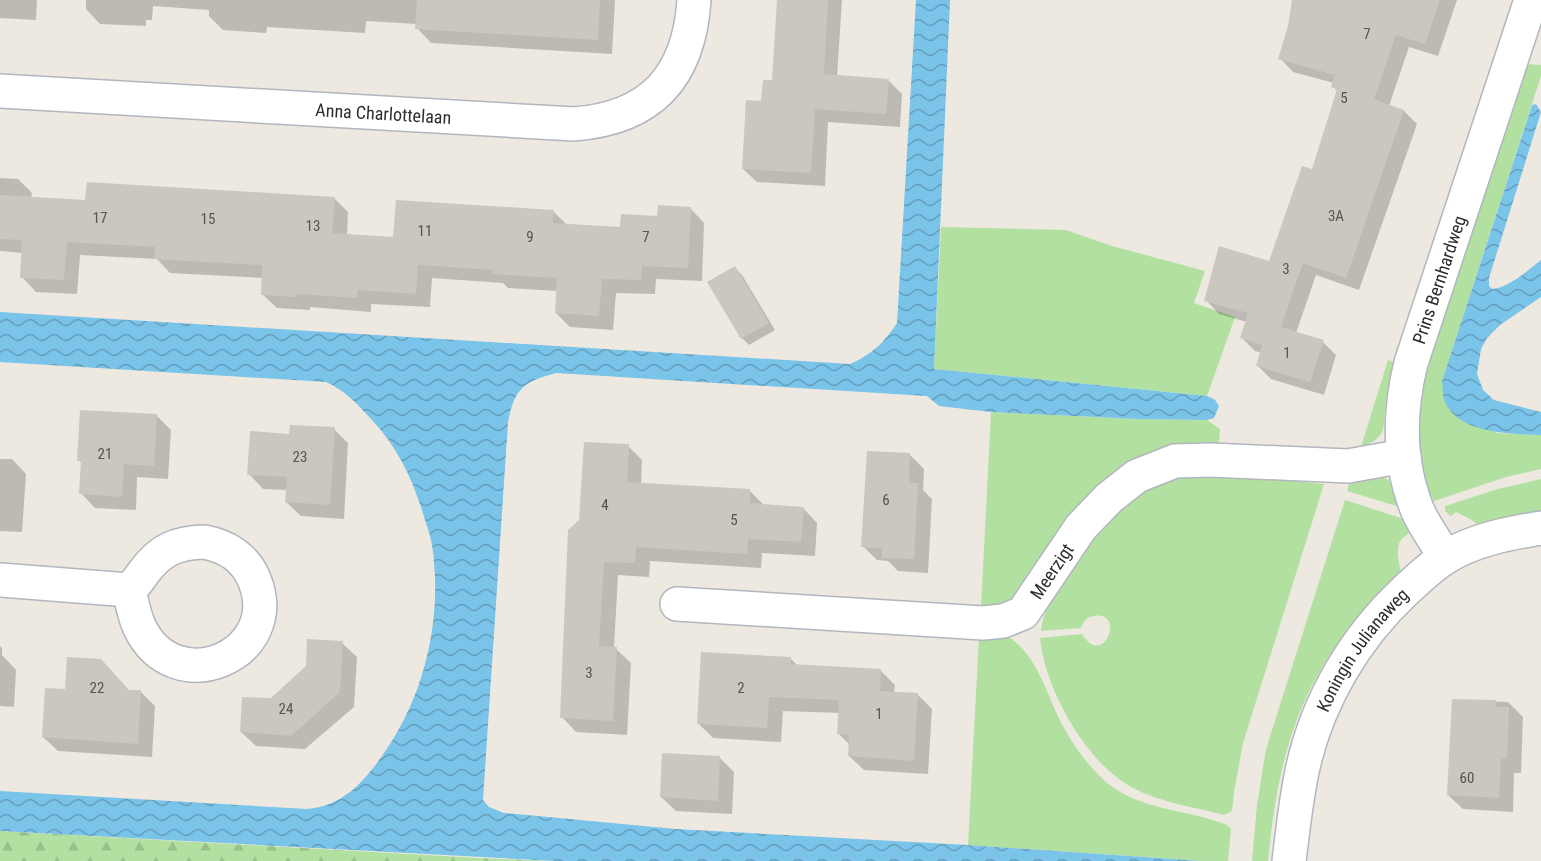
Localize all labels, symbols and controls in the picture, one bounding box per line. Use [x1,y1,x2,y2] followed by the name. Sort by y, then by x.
[1363,25,1371,43] house number: 7
[1340,89,1348,107] house number: 5
[315,99,452,127] street label: Anna Charlottelaan
[1328,207,1344,225] house number: 3A
[93,209,107,227] house number: 17
[201,210,215,228] house number: 15
[1408,213,1470,346] street label: Prins Bernhardweg
[306,217,320,235] house number: 13
[418,222,432,240] house number: 11
[526,228,534,246] house number: 9
[642,228,650,246] house number: 7
[1282,260,1290,278] house number: 3
[1283,344,1291,362] house number: 1
[98,445,112,463] house number: 21
[293,448,307,466] house number: 23
[882,491,890,509] house number: 6
[601,496,609,514] house number: 4
[730,511,738,529] house number: 5
[1025,539,1077,603] street label: Meerzigt
[1312,583,1412,715] street label: Koningin Julianaweg
[585,664,593,682] house number: 3
[90,679,104,697] house number: 22
[737,679,745,697] house number: 2
[279,700,293,718] house number: 24
[875,705,883,723] house number: 1
[1460,769,1474,787] house number: 60

